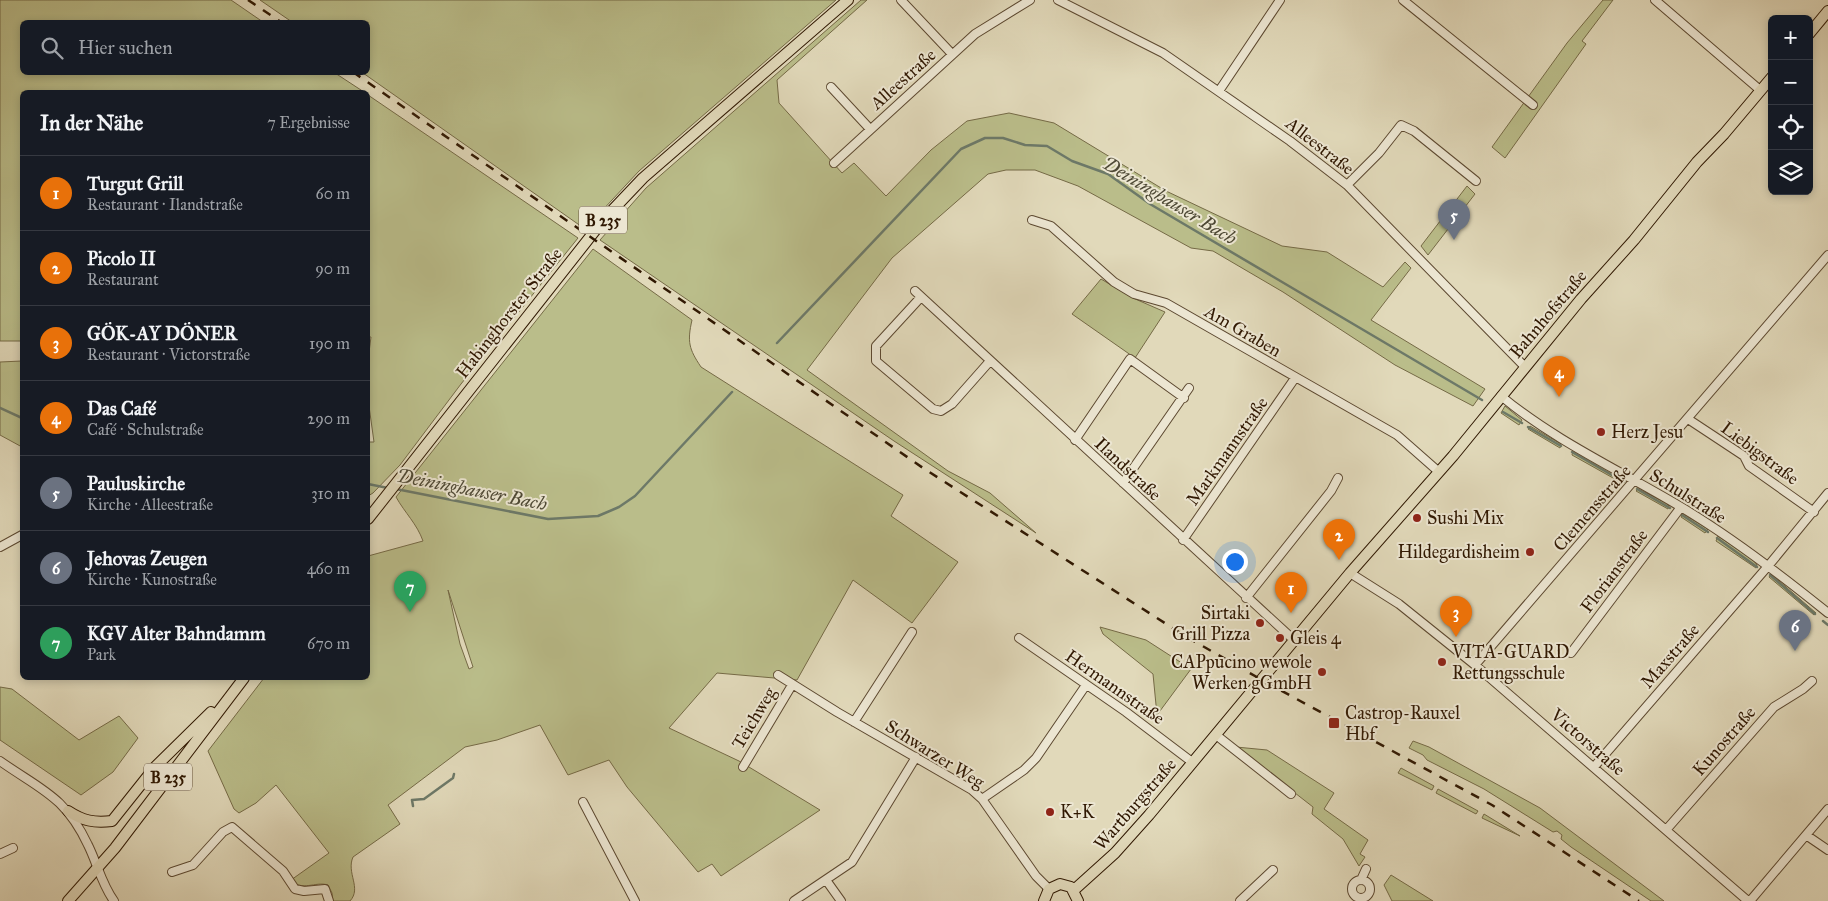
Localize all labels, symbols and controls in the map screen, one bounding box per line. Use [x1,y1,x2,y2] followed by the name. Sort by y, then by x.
[1768,15,1813,195] map controls
[1768,15,1813,60] button: +
[20,20,370,75] search box
[38,34,66,62] icon: search
[78,36,172,59] text: Hier suchen
[865,44,940,115] street label: Alleestraße
[1768,60,1813,105] button: −
[1768,105,1813,150] button: locate
[40,110,143,136] text: In der Nähe
[1281,112,1359,180] street label: Alleestraße
[267,113,350,132] text: 7 Ergebnisse
[1768,150,1813,195] button: layers
[1098,151,1241,250] water label: Deininghauser Bach
[87,172,184,195] text: Turgut Grill
[53,184,59,203] text: 1
[316,184,350,203] text: 60 m
[87,195,243,214] text: Restaurant · Ilandstraße
[1438,199,1470,240] pin: 5
[579,206,627,234] road number: B 235
[451,243,568,383] street label: Habinghorster Straße
[87,247,156,270] text: Picolo II
[52,259,60,278] text: 2
[315,259,350,278] text: 90 m
[1505,265,1591,363] street label: Bahnhofstraße
[87,270,159,289] text: Restaurant
[1200,300,1285,362] street label: Am Graben
[87,322,237,345] text: GÖK-AY DÖNER
[53,334,59,353] text: 3
[309,334,350,353] text: 190 m
[87,345,250,364] text: Restaurant · Victorstraße
[1543,356,1575,397] pin: 4
[1181,392,1273,510] street label: Markmannstraße
[87,397,156,420] text: Das Café
[52,409,60,428] text: 4
[307,409,350,428] text: 290 m
[1716,417,1803,490] street label: Liebigstraße
[87,420,204,439] text: Café · Schulstraße
[1611,421,1684,444] place label: Herz Jesu
[1595,426,1607,438] marker: Herz Jesu
[1090,433,1166,505] street label: Ilandstraße
[1548,460,1636,556] street label: Clemensstraße
[395,464,549,515] water label: Deininghauser Bach
[1646,464,1730,528] street label: Schulstraße
[87,472,185,495] text: Pauluskirche
[52,484,60,503] text: 5
[311,484,350,503] text: 310 m
[87,495,213,514] text: Kirche · Alleestraße
[1427,507,1504,529] place label: Sushi Mix
[1411,512,1423,524] marker: Sushi Mix
[1323,519,1355,560] pin: 2
[1575,525,1653,617] street label: Florianstraße
[1397,541,1520,564] place label: Hildegardisheim
[1524,546,1536,558] marker: Hildegardisheim
[87,547,207,570] text: Jehovas Zeugen
[1222,549,1248,575] your location
[52,559,60,578] text: 6
[307,559,350,578] text: 460 m
[87,570,217,589] text: Kirche · Kunostraße
[394,571,426,612] pin: 7
[1275,572,1307,613] pin: 1
[1440,596,1472,637] pin: 3
[1172,602,1250,645] place label: Sirtaki Grill Pizza
[1779,610,1811,651] pin: 6
[1254,617,1266,629] marker: Sirtaki Grill Pizza
[1636,619,1704,693] street label: Maxstraße
[87,622,266,645] text: KGV Alter Bahndamm
[1290,627,1342,649] place label: Gleis 4
[1274,632,1286,644] marker: Gleis 4
[52,634,60,653] text: 7
[307,634,350,653] text: 670 m
[1451,641,1570,685] place label: VITA-GUARD Rettungsschule
[87,645,116,664] text: Park
[1061,645,1169,729] street label: Hermannstraße
[1171,651,1312,695] place label: CAPpucino wewole Werken gGmbH
[1436,656,1448,668] marker: VITA-GUARD Rettungsschule
[1316,666,1328,678] marker: CAPpucino wewole Werken gGmbH
[727,683,782,753] street label: Teichweg
[1345,702,1460,745] place label: Castrop-Rauxel Hbf
[1688,702,1760,780] street label: Kunostraße
[1546,703,1630,780] street label: Victorstraße
[881,715,989,794] street label: Schwarzer Weg
[1327,716,1341,730] marker: Castrop-Rauxel Hbf
[1089,754,1182,855] street label: Wartburgstraße
[144,764,192,790] road number: B 235
[1060,801,1096,823] place label: K+K
[1044,806,1056,818] marker: K+K

